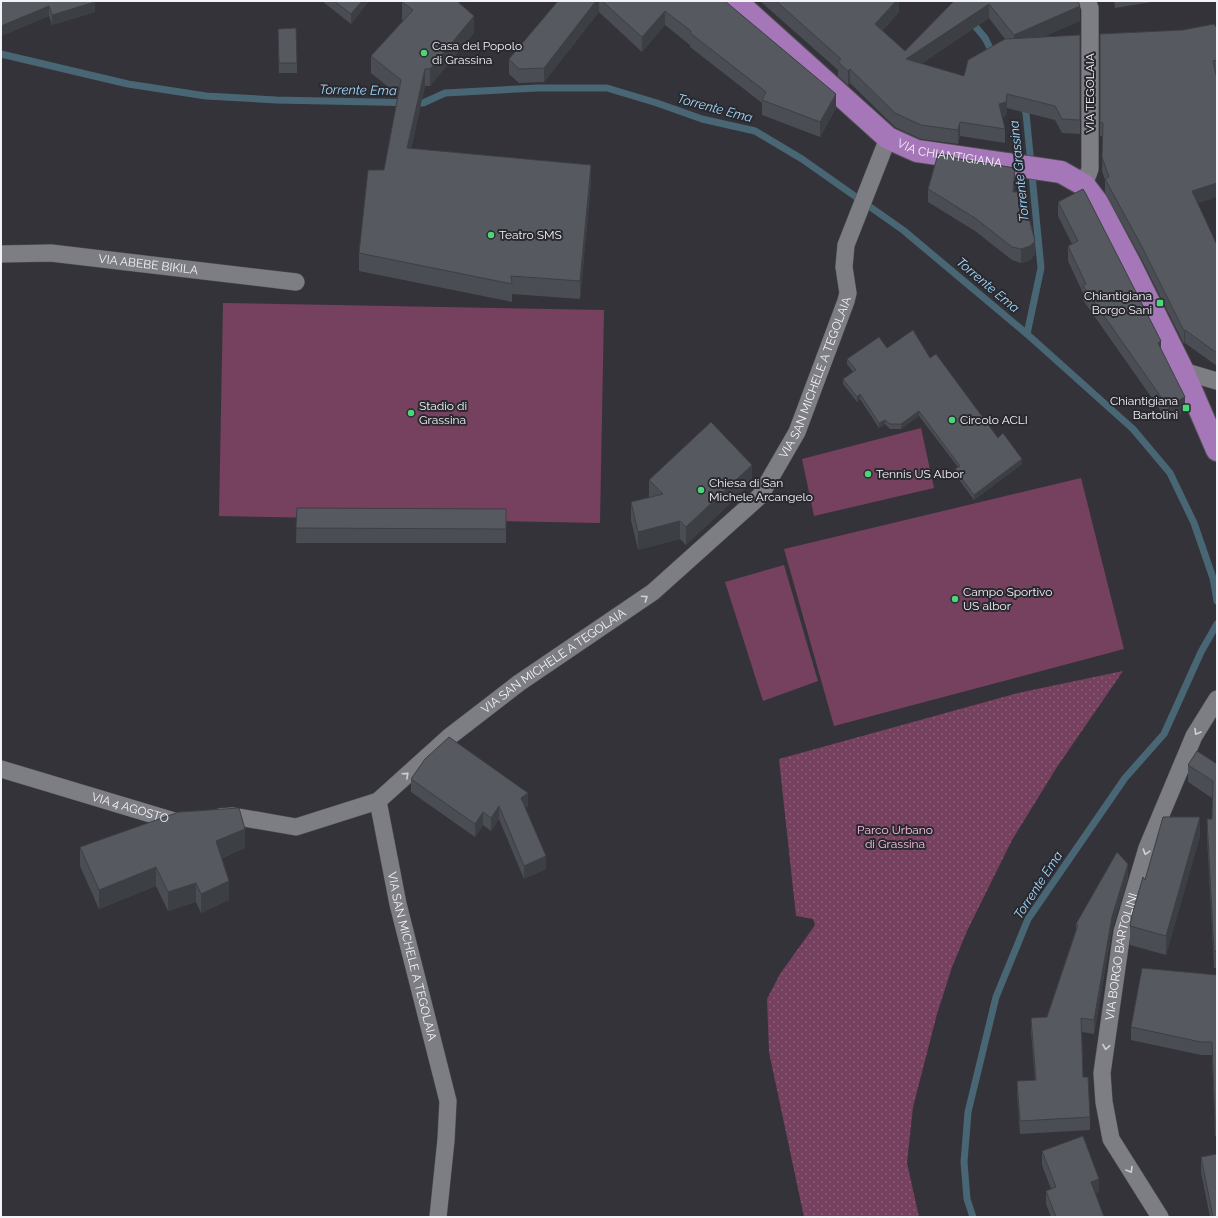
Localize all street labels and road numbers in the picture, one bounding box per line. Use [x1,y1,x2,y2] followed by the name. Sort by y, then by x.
[1083,53,1097,133] street label: VIA TEGOLAIA
[895,136,1003,170] street label: VIA CHIANTIGIANA
[98,252,199,277] street label: VIA ABEBE BIKILA
[776,295,854,461] street label: VIA SAN MICHELE A TEGOLAIA
[479,606,629,716] street label: VIA SAN MICHELE A TEGOLAIA
[90,790,171,826] street label: VIA 4 AGOSTO
[385,871,439,1042] street label: VIA SAN MICHELE A TEGOLAIA
[1103,891,1140,1021] street label: VIA BORGO BARTOLINI

